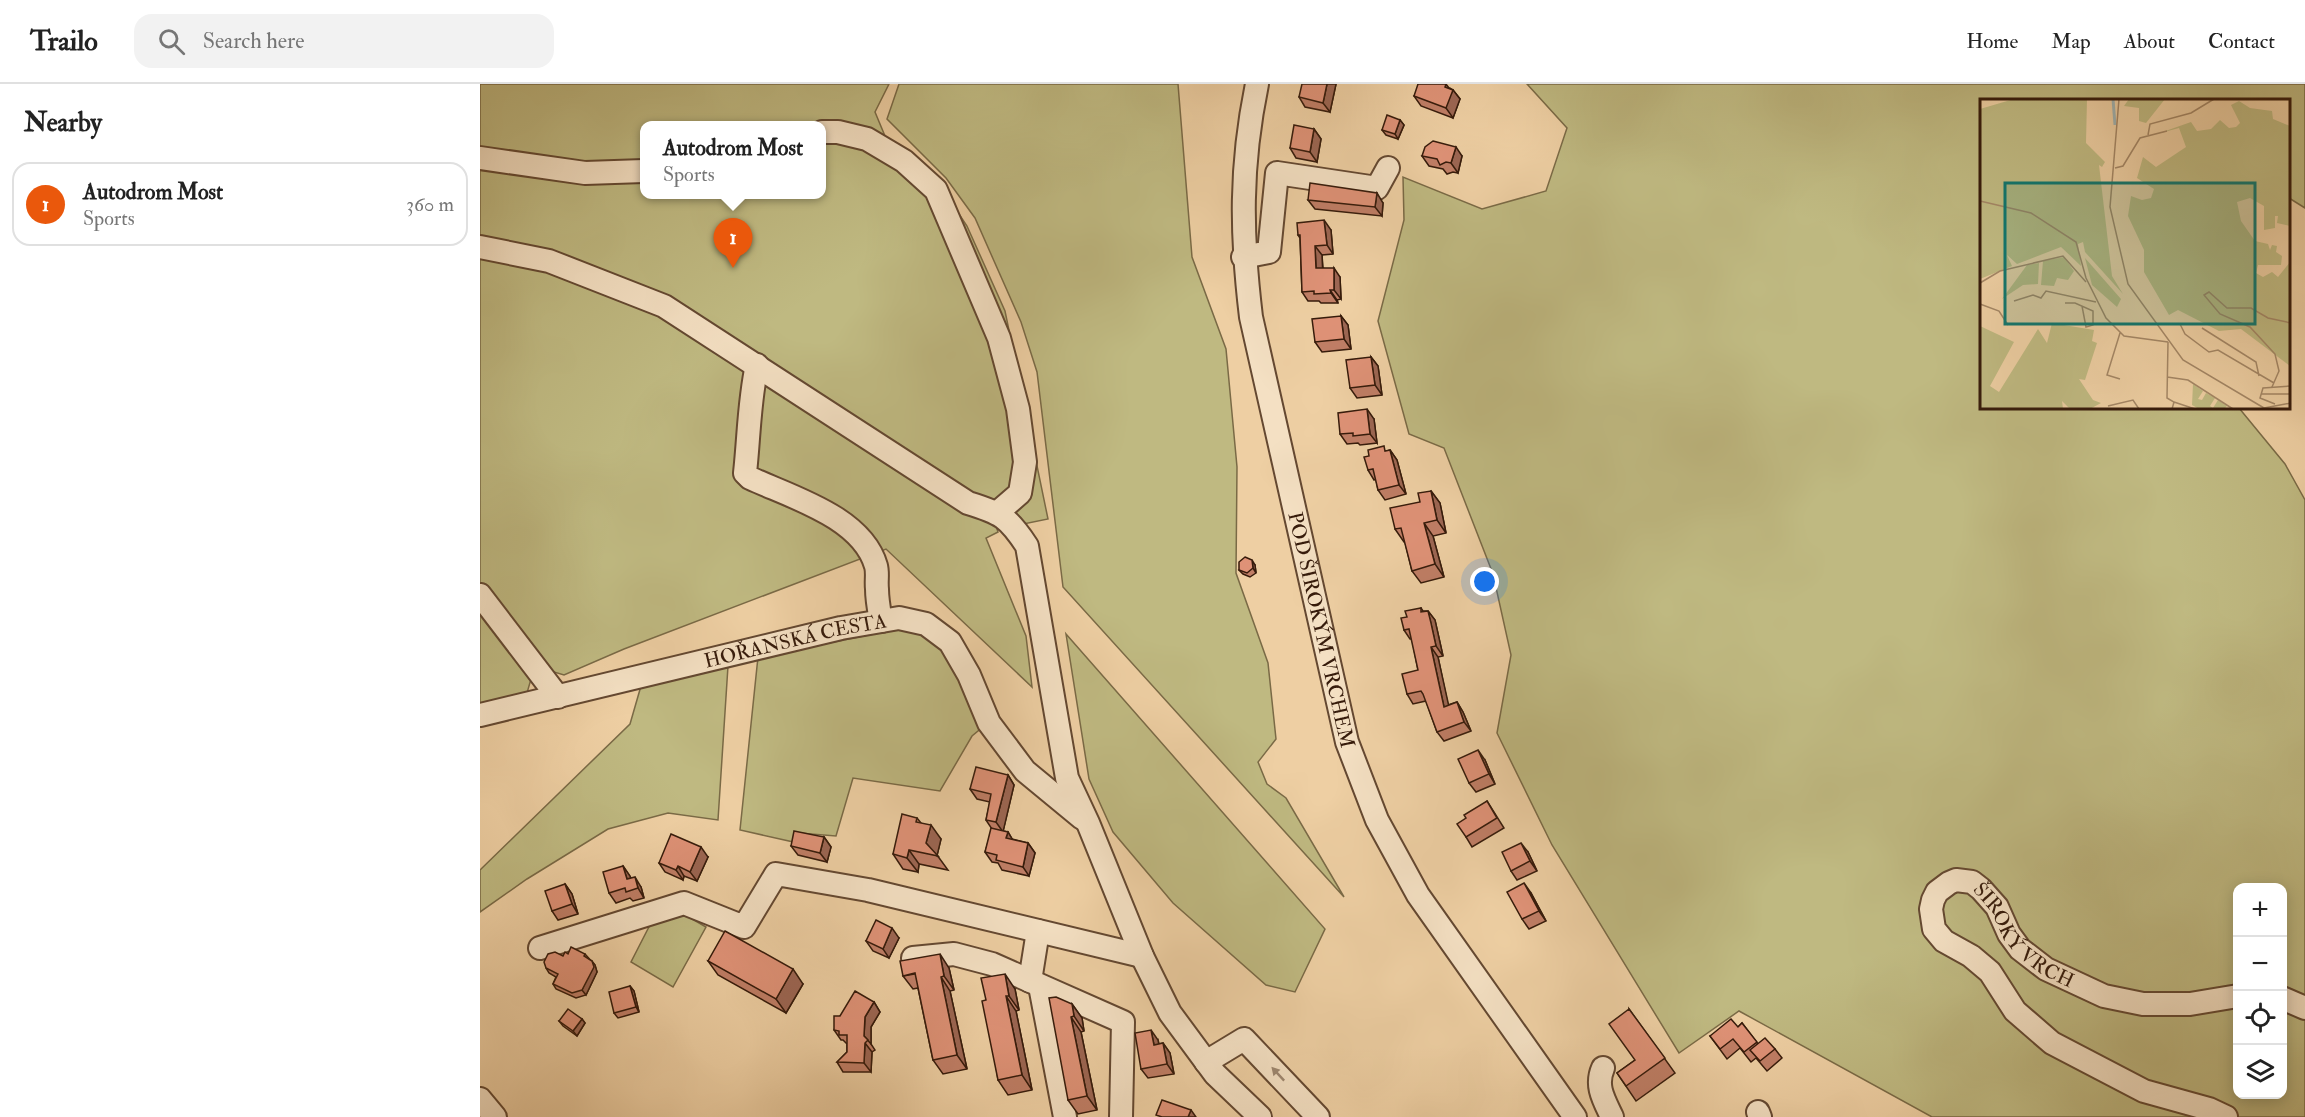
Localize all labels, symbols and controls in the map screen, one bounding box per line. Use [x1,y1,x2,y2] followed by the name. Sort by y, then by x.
[134,14,554,68] search box
[30,24,98,59] text: Trailo
[155,25,188,58] icon: search
[203,27,304,55] text: Search here
[1966,28,2018,55] text: Home
[2051,28,2091,55] text: Map
[2124,28,2175,55] text: About
[2208,28,2275,55] text: Contact
[1980,99,2290,410] inset map
[24,107,102,139] text: Nearby
[640,121,826,199] popup
[663,134,803,162] text: Autodrom Most
[663,162,715,187] text: Sports
[83,178,223,206] text: Autodrom Most
[42,192,49,217] text: 1
[406,192,454,217] text: 360 m
[83,206,135,231] text: Sports
[714,218,752,268] pin: 1
[1282,509,1360,751] street label: POD ŠIROKÝM VRCHEM
[1470,567,1499,596] your location
[702,608,889,674] street label: HOŘANSKÁ CESTA
[1968,876,2078,993] street label: ŠIROKÝ VRCH
[2233,883,2287,1099] map controls
[2233,883,2287,937] button: +
[2233,937,2287,991] button: −
[2233,991,2287,1045] button: locate
[2233,1045,2287,1099] button: layers
[1271,1067,1285,1082] one-way arrow

